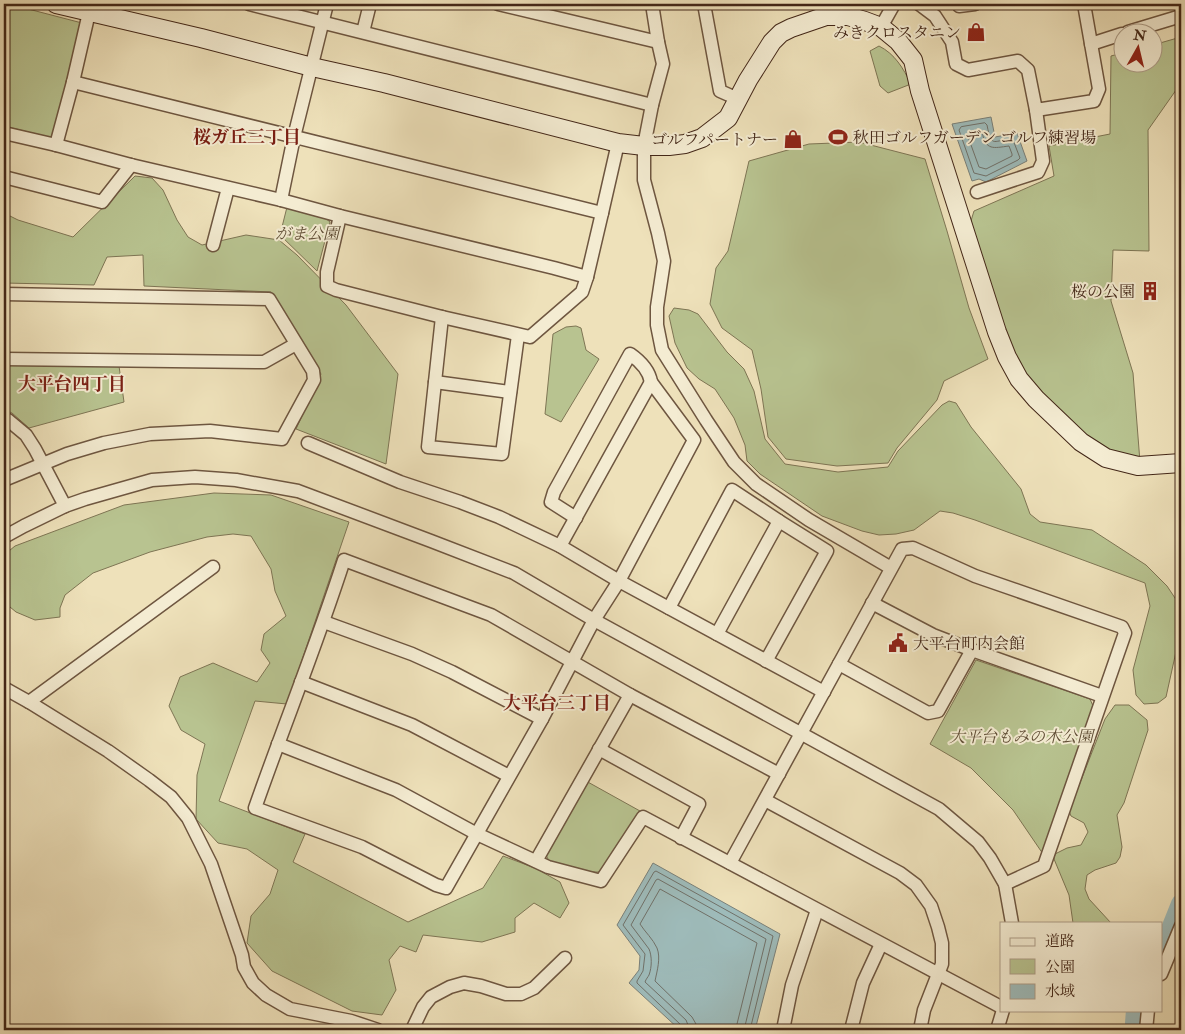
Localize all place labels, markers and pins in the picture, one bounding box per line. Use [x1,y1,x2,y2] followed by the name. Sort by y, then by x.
[965,21,987,43] shop icon: みきクロスタニン
[833,23,961,43] place label: みきクロスタニン
[827,126,849,148] sports icon: 秋田ゴルフガーデン ゴルフ練習場
[782,128,804,150] shop icon: ゴルフパートナー
[853,128,1096,148] place label: 秋田ゴルフガーデン ゴルフ練習場
[651,130,778,150] place label: ゴルフパートナー
[1139,280,1161,302] building icon: 桜の公園
[1071,282,1135,302] place label: 桜の公園
[887,632,909,654] public building icon: 大平台町内会館
[913,634,1025,654] place label: 大平台町内会館

